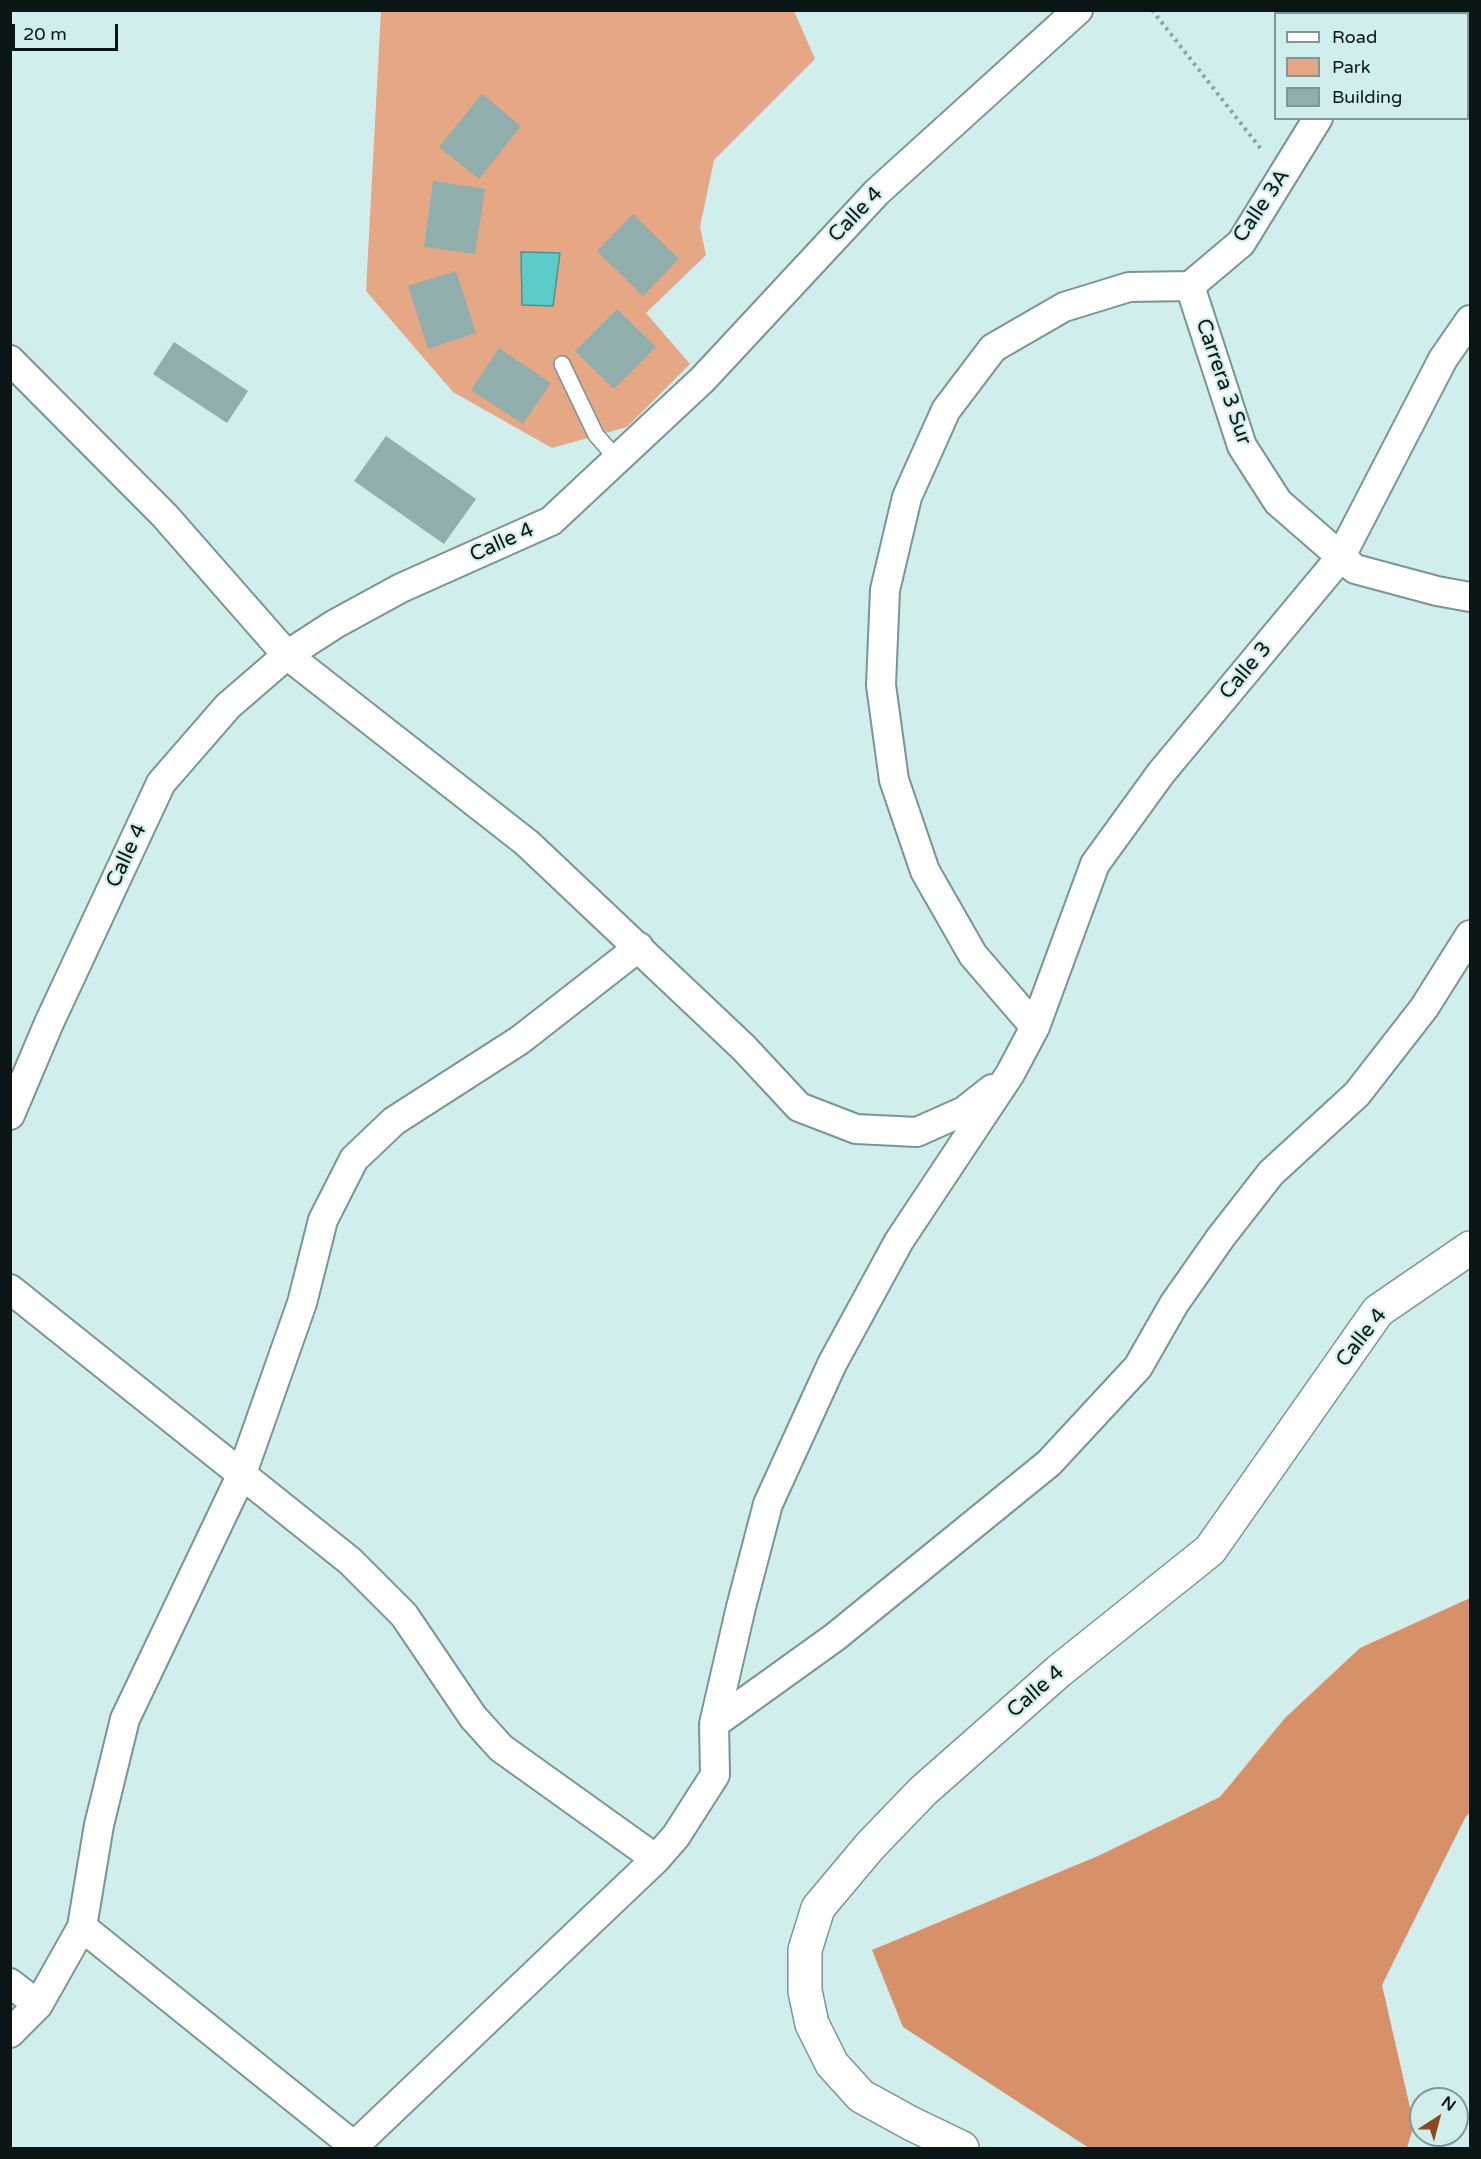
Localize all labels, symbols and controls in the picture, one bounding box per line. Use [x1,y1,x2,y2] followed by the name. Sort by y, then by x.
[15,12,122,50] scale bar
[1274,12,1469,120] legend
[23,23,67,45] text: 20 m
[1332,26,1377,48] text: Road
[1332,56,1370,78] text: Park
[1332,86,1402,108] text: Building
[1228,165,1296,247] street label: Calle 3A
[824,182,888,248] street label: Calle 4
[1190,316,1256,448] street label: Carrera 3 Sur
[466,518,538,568] street label: Calle 4
[1215,637,1277,705] street label: Calle 3
[101,820,153,892] street label: Calle 4
[1331,1304,1393,1372] street label: Calle 4
[1002,1660,1070,1724] street label: Calle 4
[1409,2087,1469,2147] north arrow
[1437,2092,1459,2116] text: N

